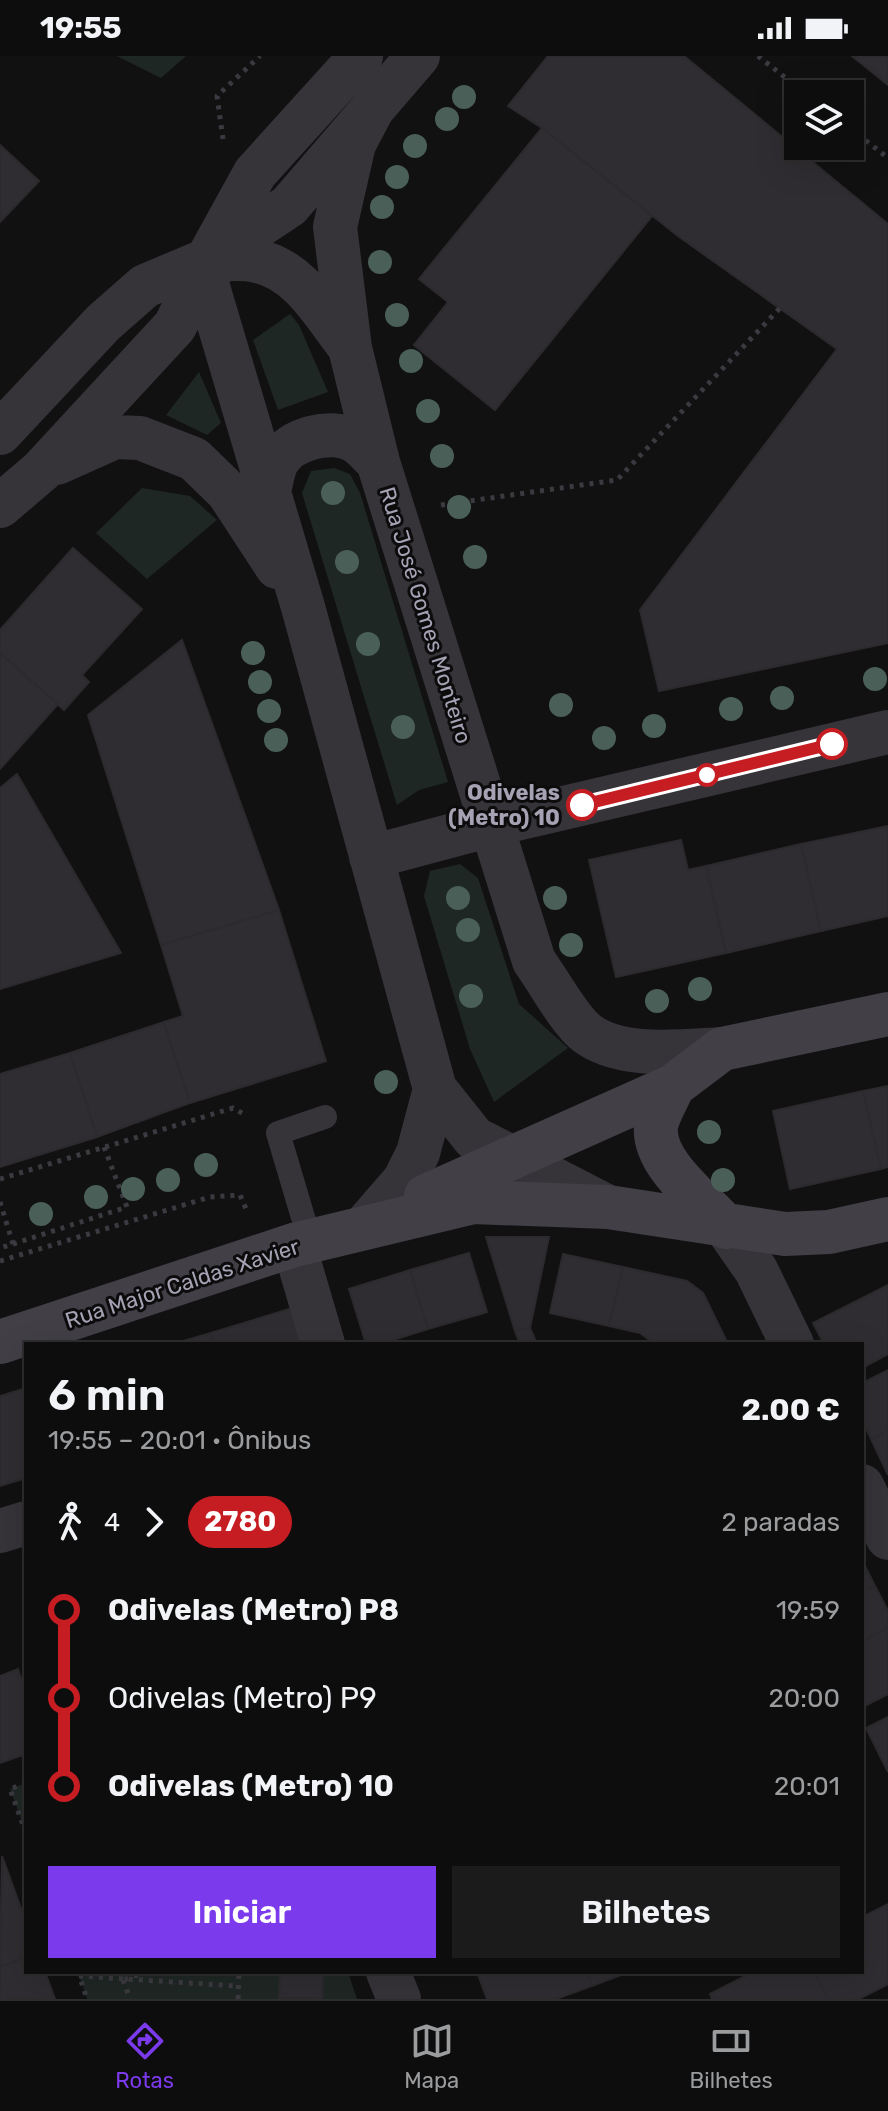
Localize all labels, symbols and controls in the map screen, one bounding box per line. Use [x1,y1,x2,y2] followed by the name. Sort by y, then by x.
[40,10,122,46] text: 19:55
[784,80,864,160] map controls
[784,80,864,160] button: layers
[374,483,477,747] street label: Rua José Gomes Monteiro
[817,729,847,759] unlabelled marker
[696,764,718,786] unlabelled marker
[448,779,560,831] place label: Odivelas (Metro) 10
[567,790,597,820] marker: Odivelas (Metro) 10
[62,1233,303,1334] street label: Rua Major Caldas Xavier
[48,1369,166,1421] text: 6 min
[741,1392,840,1428] text: 2.00 €
[48,1425,311,1456] text: 19:55 – 20:01 · Ônibus
[48,1500,92,1544] icon: walk
[132,1500,176,1544] icon: forward
[204,1505,276,1538] text: 2780
[104,1507,120,1538] text: 4
[721,1507,840,1538] text: 2 paradas
[108,1592,399,1628] text: Odivelas (Metro) P8
[776,1595,840,1626] text: 19:59
[108,1680,377,1716] text: Odivelas (Metro) P9
[769,1683,840,1714] text: 20:00
[108,1768,394,1804] text: Odivelas (Metro) 10
[774,1771,840,1802] text: 20:01
[48,1866,436,1958] button: Iniciar
[452,1866,840,1958] button: Bilhetes
[115,2019,174,2094] tab: Rotas
[404,2019,459,2094] tab: Mapa
[690,2019,773,2094] tab: Bilhetes

